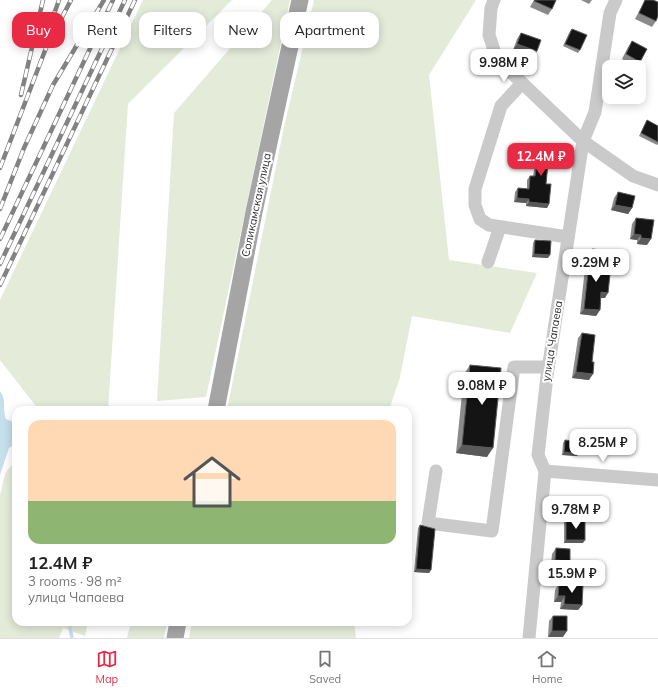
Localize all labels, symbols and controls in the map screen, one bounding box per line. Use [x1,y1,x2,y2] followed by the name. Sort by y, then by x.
[12,12,65,48] chip: Buy
[73,12,131,48] chip: Rent
[139,12,206,48] chip: Filters
[214,12,272,48] chip: New
[280,12,379,48] chip: Apartment
[467,49,541,83] pin: 9.98M ₽
[479,54,529,70] text: 9.98M ₽
[602,60,646,104] map controls
[602,60,646,104] button: layers
[504,143,578,177] pin: 12.4M ₽
[516,148,566,164] text: 12.4M ₽
[238,152,274,258] street label: Соликамская улица
[559,249,633,283] pin: 9.29M ₽
[571,254,621,270] text: 9.29M ₽
[539,300,565,382] street label: улица Чапаева
[445,372,519,406] pin: 9.08M ₽
[457,377,507,393] text: 9.08M ₽
[566,429,640,463] pin: 8.25M ₽
[578,434,628,450] text: 8.25M ₽
[176,446,248,518] icon: home
[539,496,613,530] pin: 9.78M ₽
[551,501,601,517] text: 9.78M ₽
[28,552,92,573] text: 12.4M ₽
[535,560,609,594] pin: 15.9M ₽
[547,565,597,581] text: 15.9M ₽
[28,573,122,589] text: 3 rooms · 98 m²
[28,589,124,605] text: улица Чапаева
[96,648,118,686] tab: Map
[309,648,341,686] tab: Saved
[532,648,562,686] tab: Home

